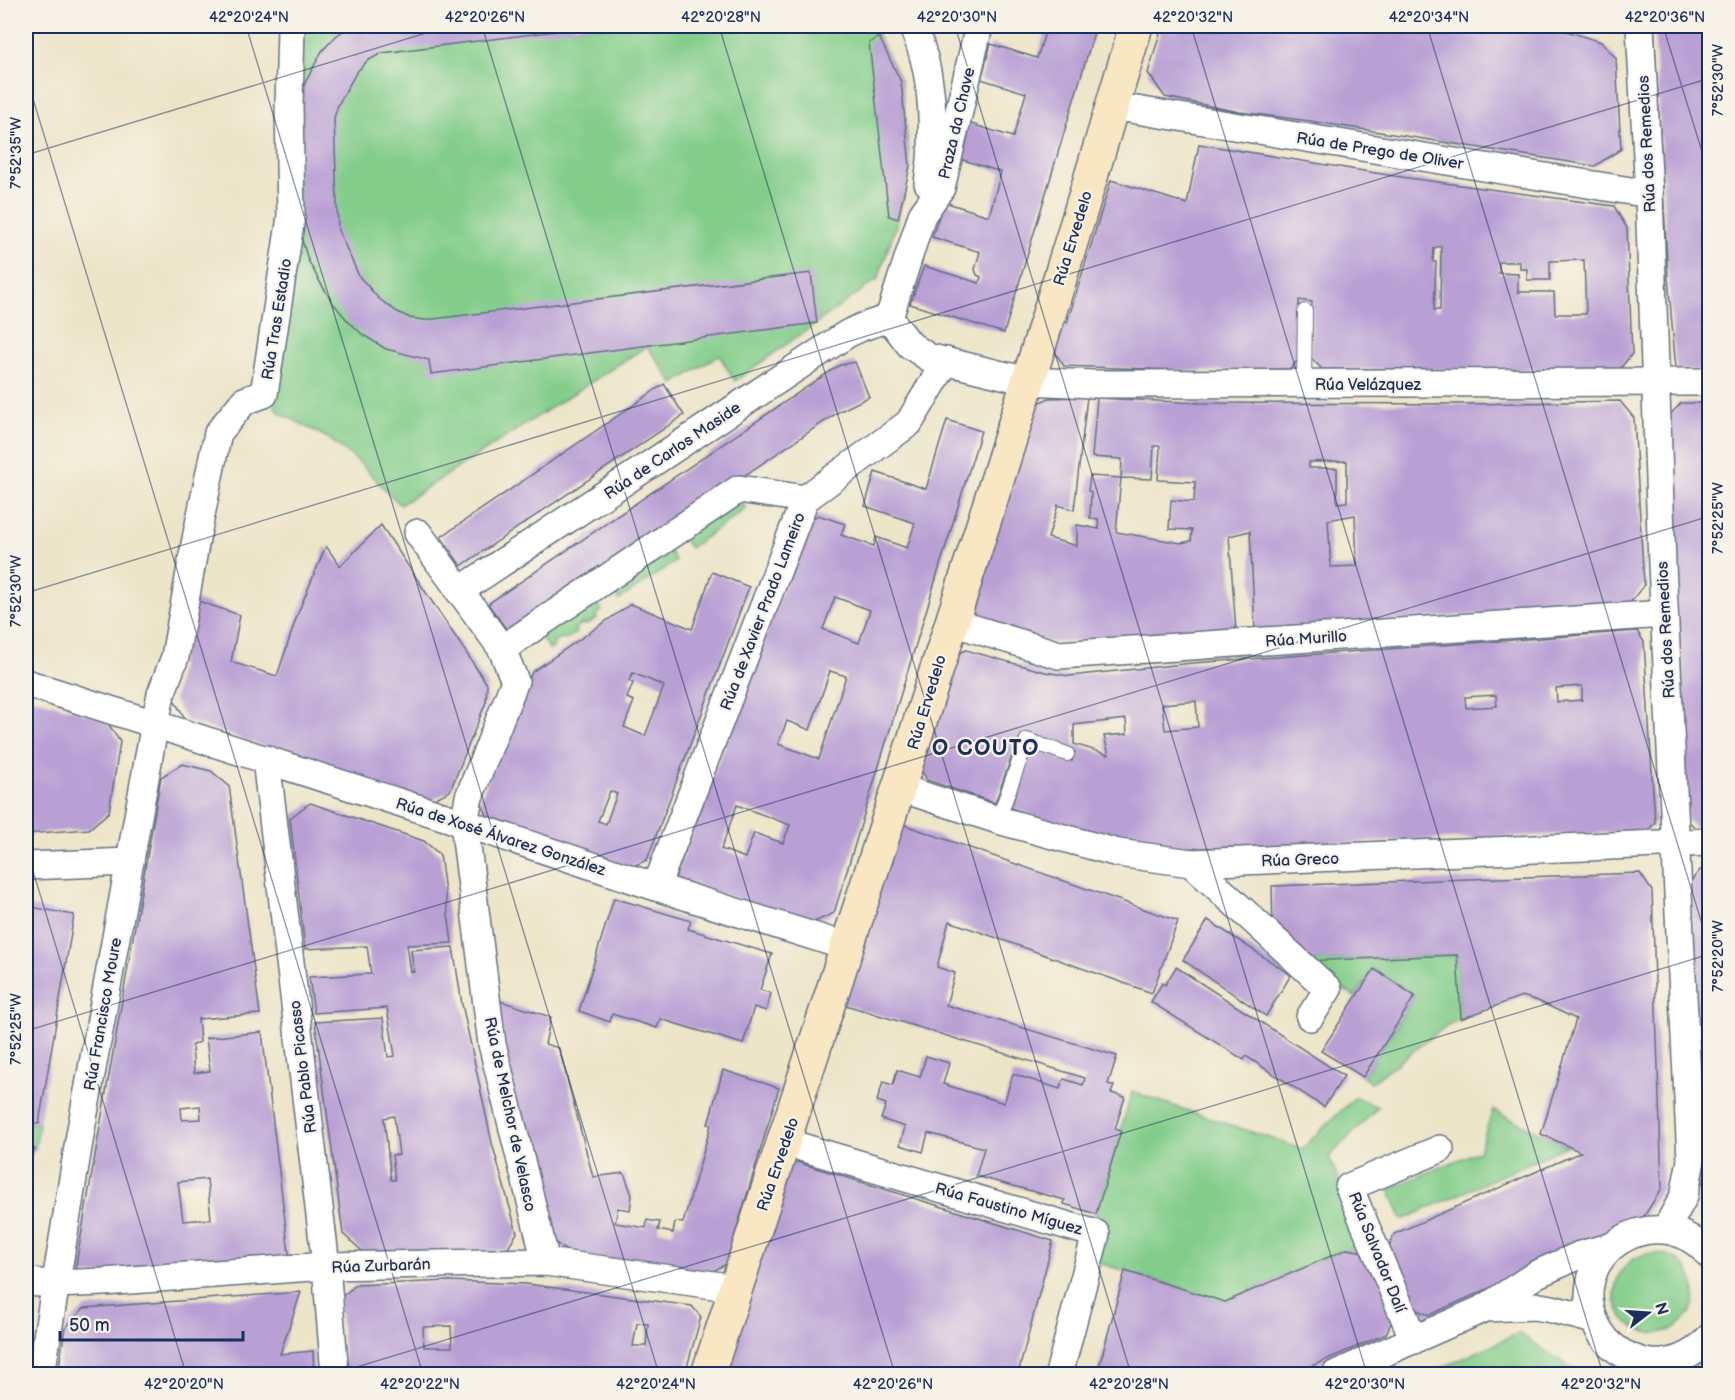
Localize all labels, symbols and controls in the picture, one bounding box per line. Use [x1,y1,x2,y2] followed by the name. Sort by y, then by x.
[209,8,289,27] text: 42°20'24"N
[445,8,525,27] text: 42°20'26"N
[681,8,761,27] text: 42°20'28"N
[917,8,997,27] text: 42°20'30"N
[1153,8,1233,27] text: 42°20'32"N
[1389,8,1469,27] text: 42°20'34"N
[1625,8,1705,27] text: 42°20'36"N
[1709,43,1728,116] text: 7°52'30"W
[935,65,980,181] street label: Praza da Chave
[1634,75,1661,213] street label: Rúa dos Remedios
[7,117,26,189] text: 7°52'35"W
[1295,129,1465,174] street label: Rúa de Prego de Oliver
[1050,189,1097,288] street label: Rúa Ervedelo
[259,257,296,381] street label: Rúa Tras Estadio
[1315,376,1422,395] street label: Rúa Velázquez
[601,398,745,504] street label: Rúa de Carlos Maside
[1709,482,1728,554] text: 7°52'25"W
[717,510,810,713] street label: Rúa de Xavier Prado Lameiro
[7,554,26,627] text: 7°52'30"W
[1653,561,1680,699] street label: Rúa dos Remedios
[1265,627,1348,652] street label: Rúa Murillo
[904,653,951,752] street label: Rúa Ervedelo
[932,735,1040,762] district label: O COUTO
[393,793,609,880] street label: Rúa de Xosé Álvarez González
[1261,850,1339,871] street label: Rúa Greco
[1709,920,1728,992] text: 7°52'20"W
[81,936,126,1092] street label: Rúa Francisco Moure
[7,993,26,1065] text: 7°52'25"W
[286,999,321,1135] street label: Rúa Pablo Picasso
[480,1015,539,1213] street label: Rúa de Melchor de Velasco
[753,1115,803,1214] street label: Rúa Ervedelo
[933,1179,1085,1240] street label: Rúa Faustino Míguez
[1344,1190,1410,1316] street label: Rúa Salvador Dalí
[331,1255,431,1278] street label: Rúa Zurbarán
[1618,1283,1678,1343] north arrow
[1650,1301,1672,1318] text: N
[60,1304,243,1342] scale bar
[69,1315,110,1336] text: 50 m
[144,1375,224,1394] text: 42°20'20"N
[380,1375,460,1394] text: 42°20'22"N
[616,1375,696,1394] text: 42°20'24"N
[853,1375,933,1394] text: 42°20'26"N
[1089,1375,1169,1394] text: 42°20'28"N
[1325,1375,1405,1394] text: 42°20'30"N
[1561,1375,1641,1394] text: 42°20'32"N

